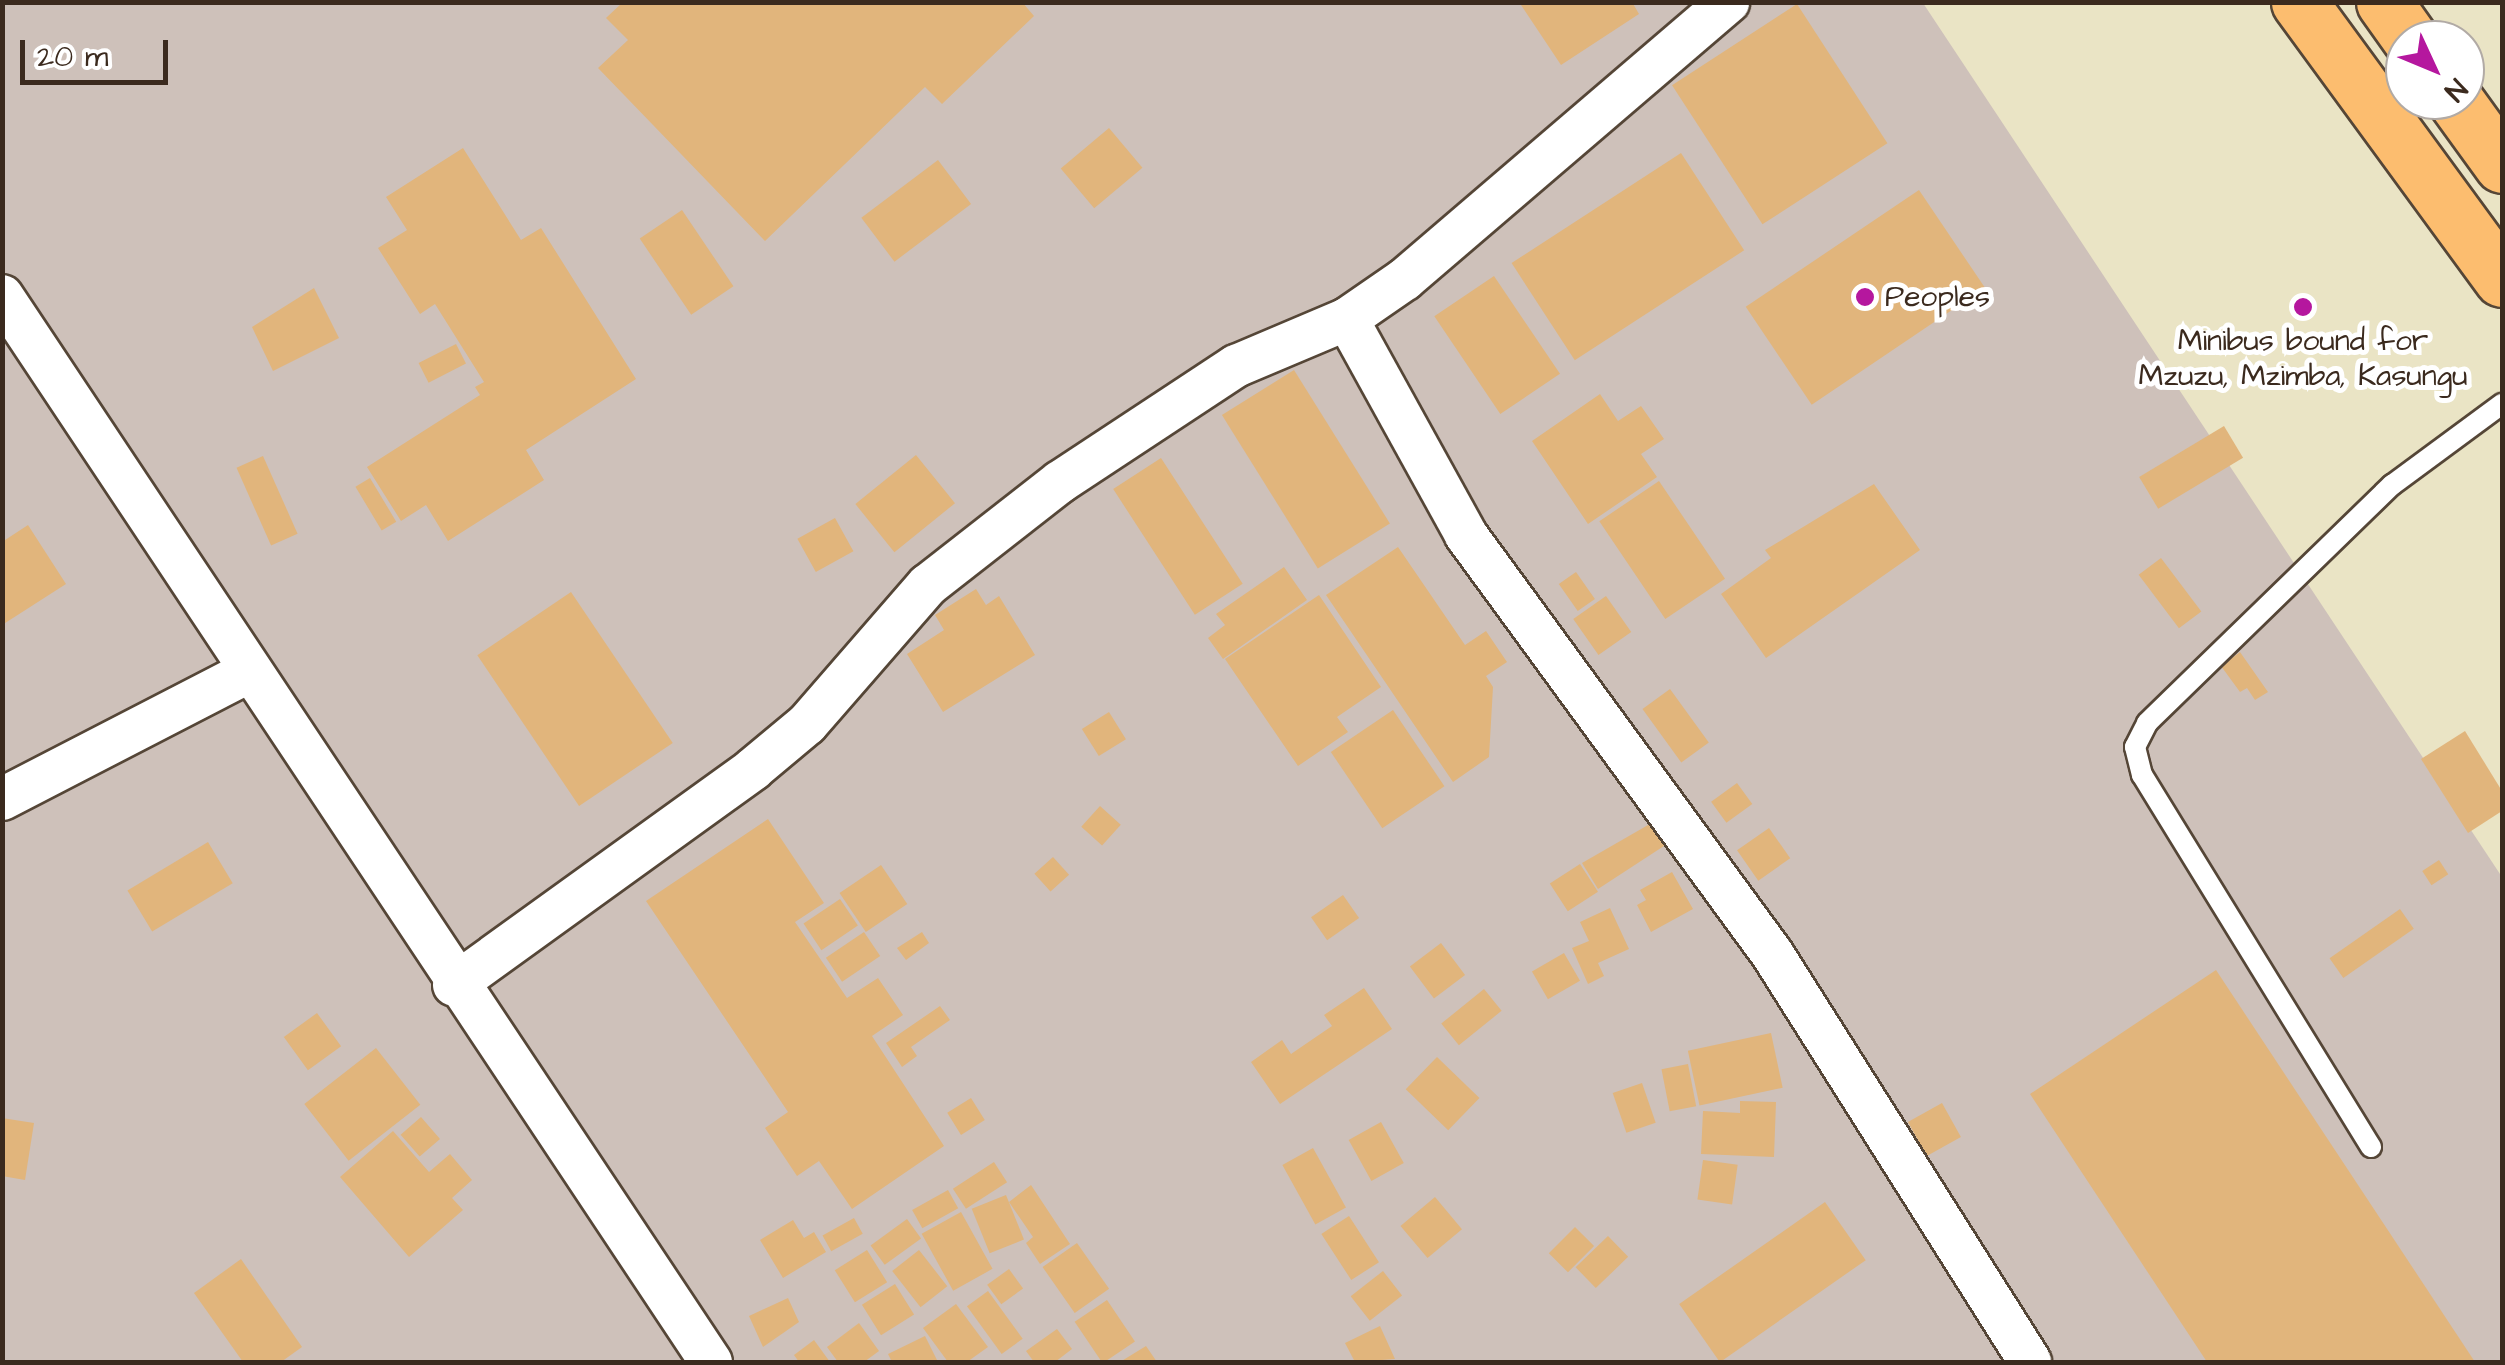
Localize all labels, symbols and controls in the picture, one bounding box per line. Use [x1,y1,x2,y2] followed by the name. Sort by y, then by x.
[25,20,172,82] scale bar
[2385,20,2485,120] north arrow
[37,36,108,78] text: 20 m
[2435,70,2476,110] text: N
[1885,279,1990,315] place label: Peoples
[1854,286,1876,308] marker: Peoples
[2292,296,2314,318] marker: Minibus bound for Mzuzu, Mzimba, Kasungu
[2139,323,2467,394] place label: Minibus bound for Mzuzu, Mzimba, Kasungu

